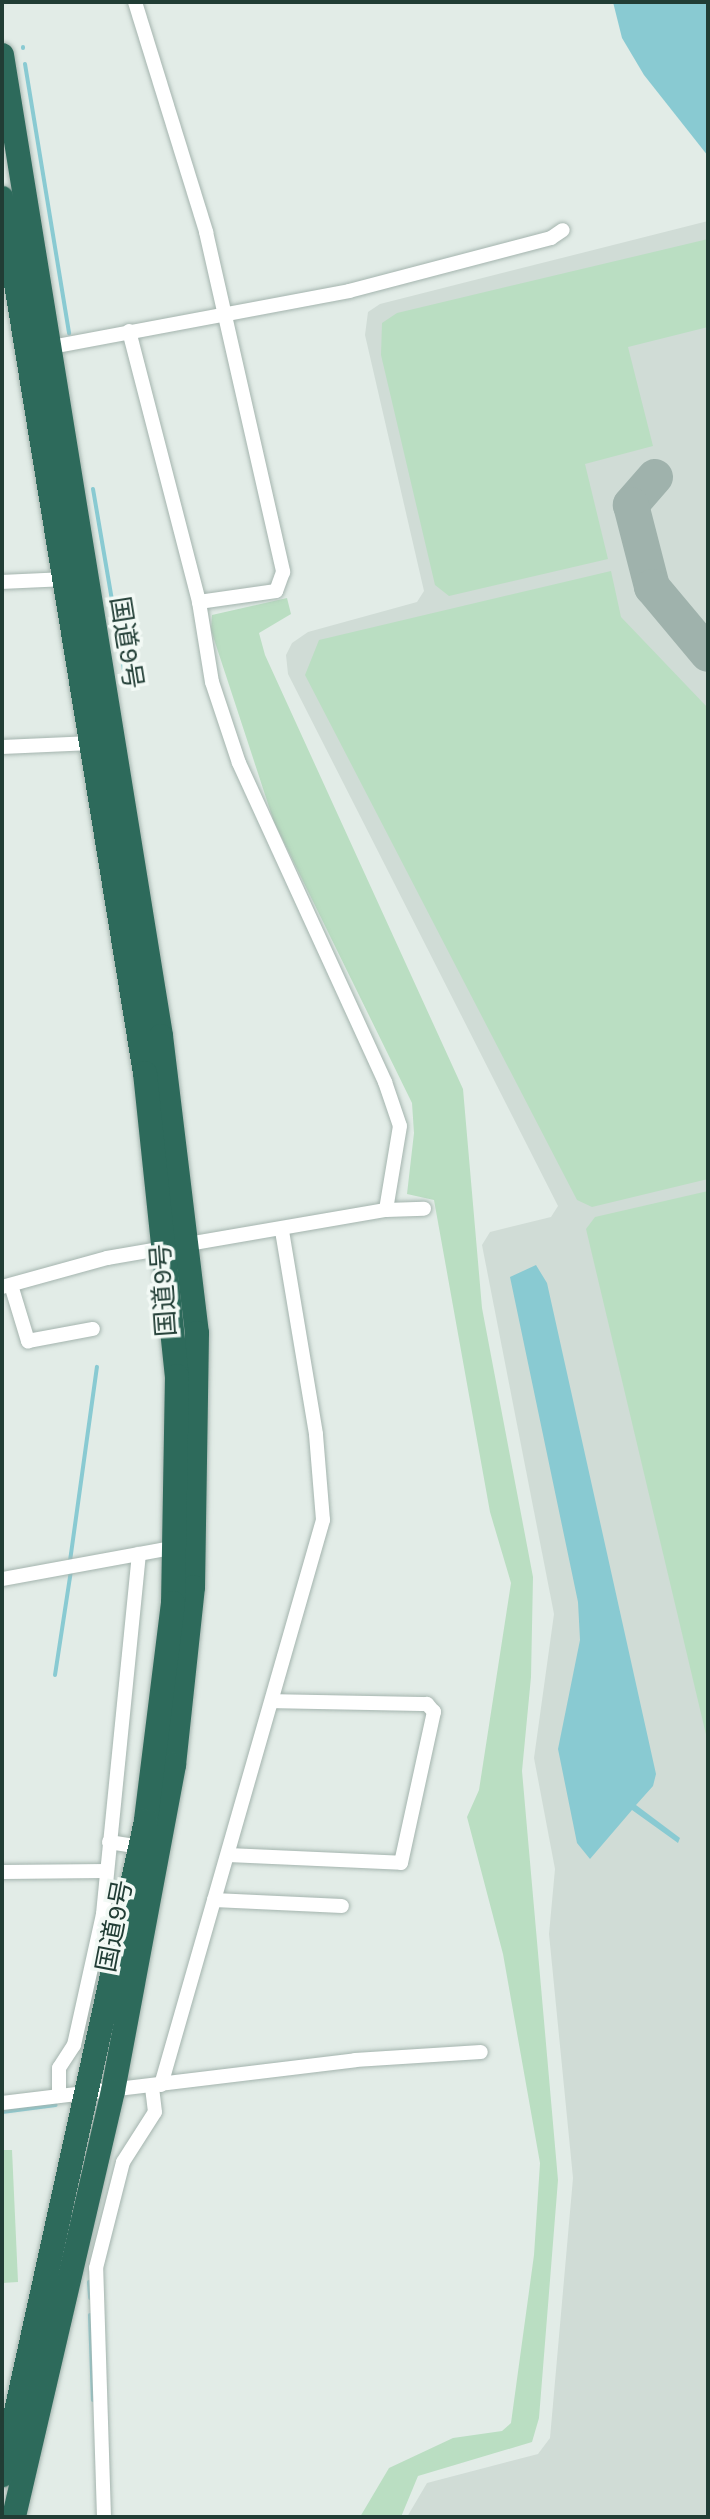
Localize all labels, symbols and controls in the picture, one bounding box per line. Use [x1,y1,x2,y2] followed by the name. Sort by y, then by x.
[103,595,149,691] street label: 国道9号
[145,1242,183,1338] street label: 国道9号
[91,1877,139,1975] street label: 国道9号

